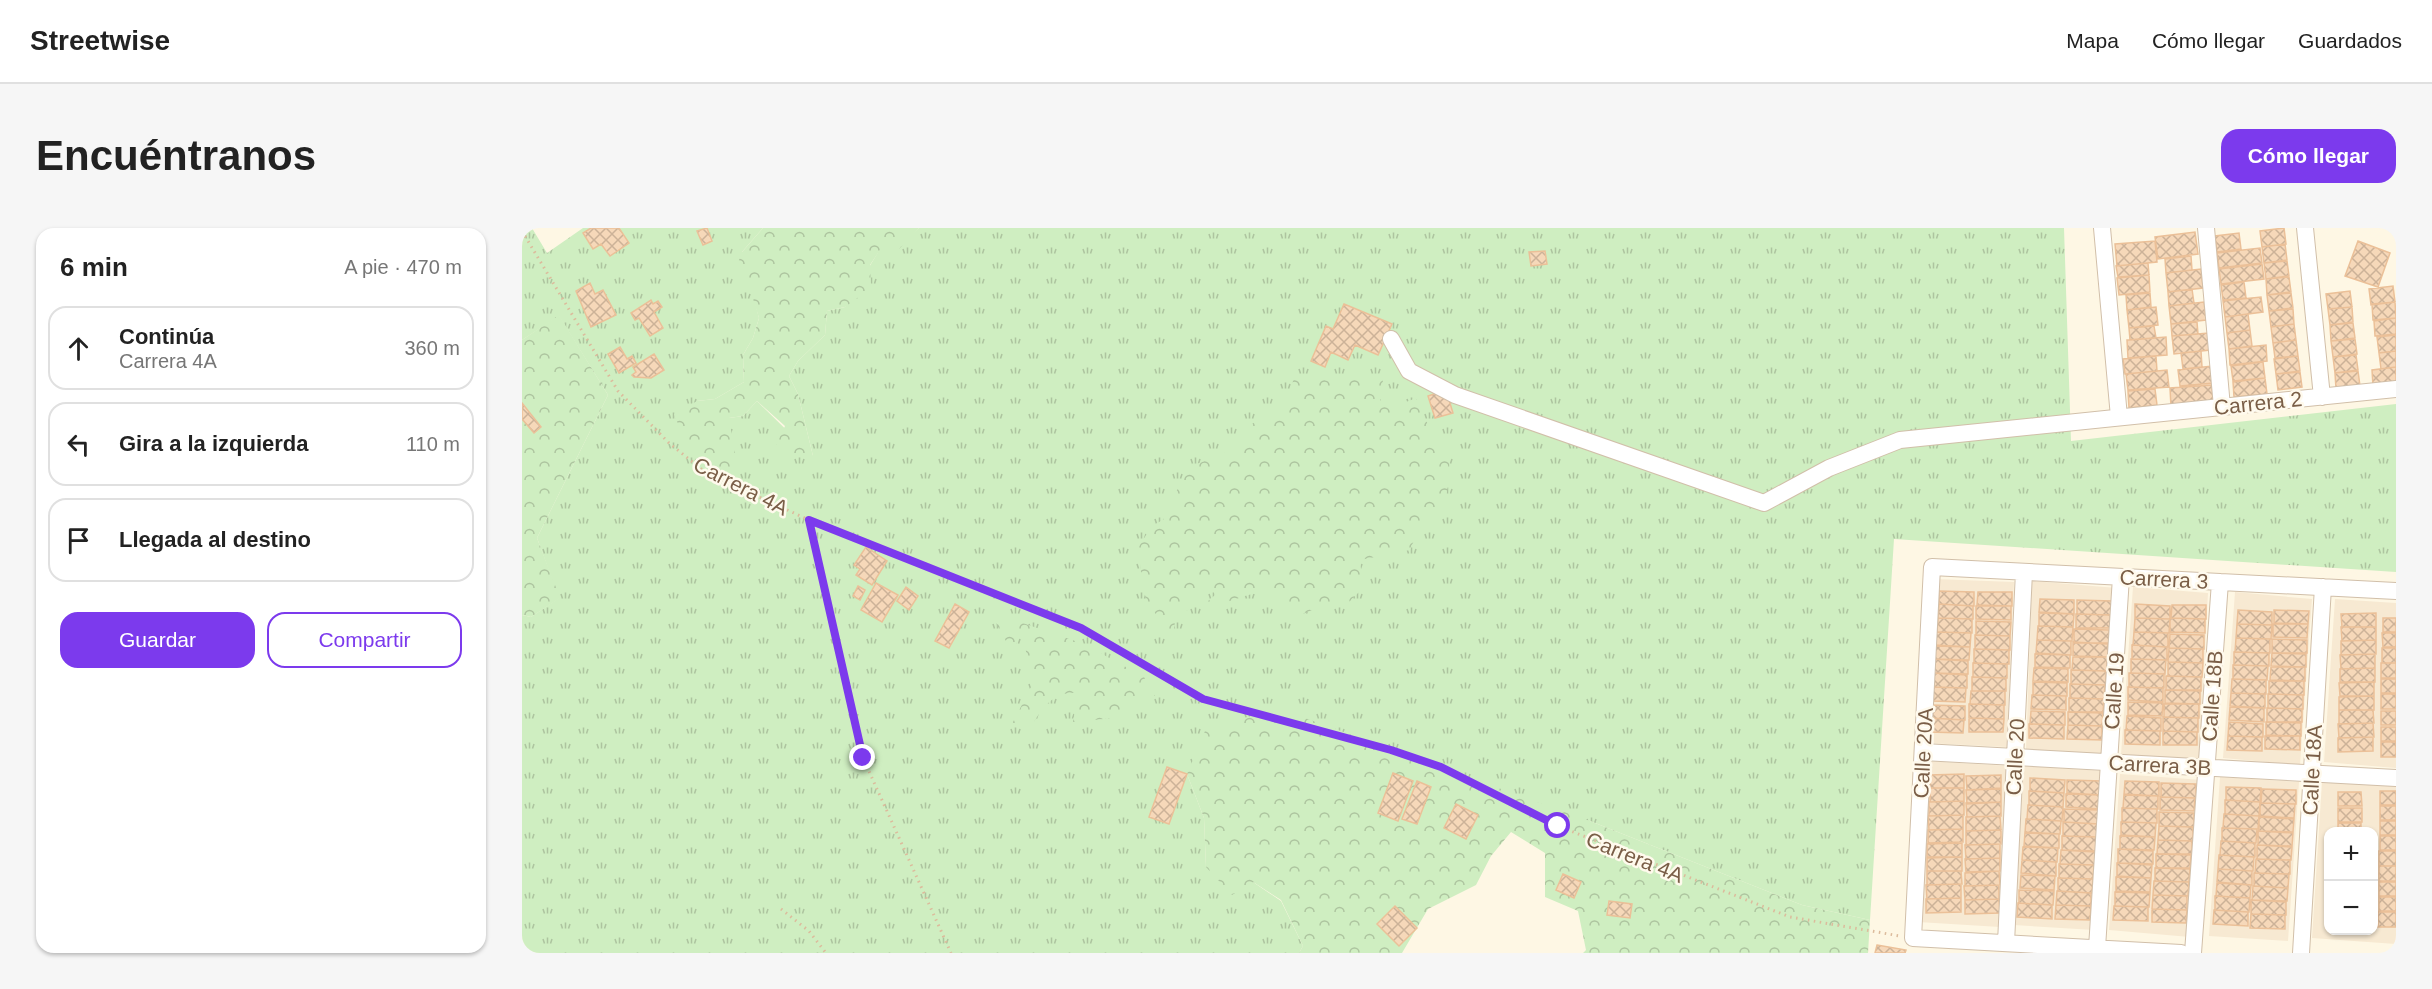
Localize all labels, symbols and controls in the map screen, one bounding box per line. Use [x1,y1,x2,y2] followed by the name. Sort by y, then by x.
[30,25,170,56] text: Streetwise
[2066,29,2119,52] text: Mapa
[2152,29,2265,52] text: Cómo llegar
[2298,29,2402,52] text: Guardados
[2221,129,2396,183] button: Cómo llegar
[36,132,316,179] text: Encuéntranos
[60,252,128,282] text: 6 min
[344,256,462,278] text: A pie · 470 m
[119,324,214,349] text: Continúa
[62,332,95,365] icon: ahead
[404,337,460,359] text: 360 m
[119,350,217,372] text: Carrera 4A
[2213,387,2303,419] street label: Carrera 2
[62,428,95,461] icon: left
[119,431,309,456] text: Gira a la izquierda
[406,433,460,455] text: 110 m
[690,452,792,520] street label: Carrera 4A
[62,524,95,557] icon: arrive
[119,527,311,552] text: Llegada al destino
[2119,565,2209,593] street label: Carrera 3
[60,612,255,668] button: Guardar
[267,612,462,668] button: Compartir
[2197,650,2227,742] street label: Calle 18B
[2100,652,2128,730] street label: Calle 19
[1909,707,1937,799] street label: Calle 20A
[2001,718,2029,796] street label: Calle 20
[2298,724,2326,816] street label: Calle 18A
[849,744,875,770] route end
[2108,751,2212,779] street label: Carrera 3B
[1544,812,1570,838] route start
[1583,827,1687,887] street label: Carrera 4A
[2324,827,2378,935] map controls
[2324,827,2378,881] button: +
[2324,881,2378,935] button: −

